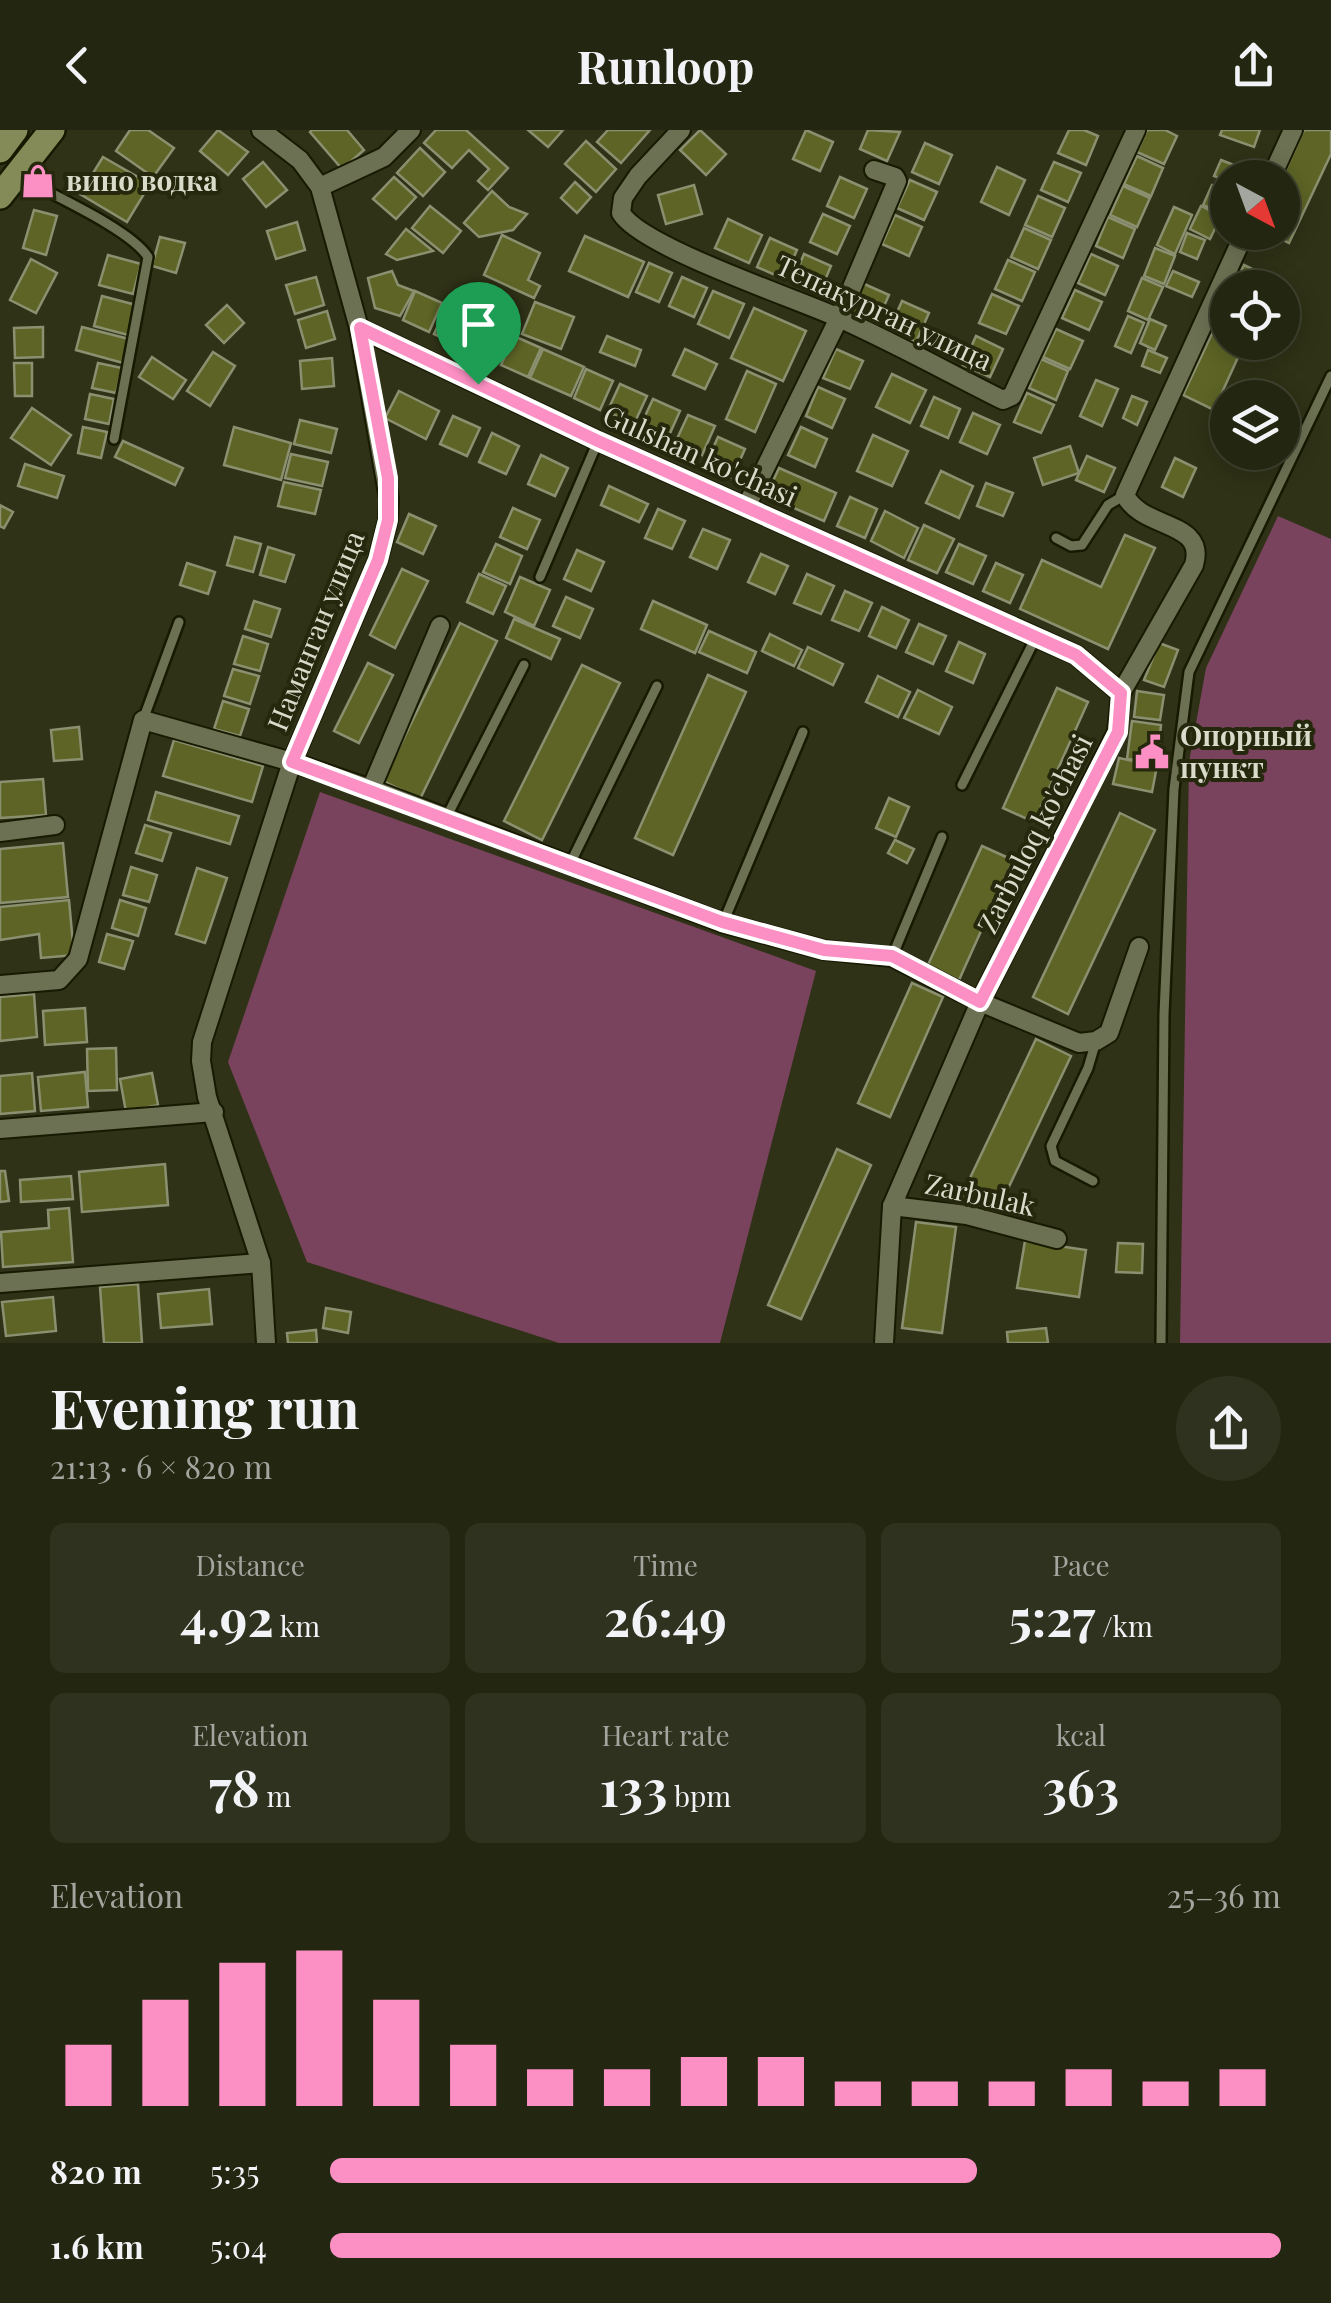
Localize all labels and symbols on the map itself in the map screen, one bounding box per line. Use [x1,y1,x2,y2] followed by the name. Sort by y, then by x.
[1210,160,1300,250] north arrow
[66,161,218,198] place label: вино водка
[19,162,57,200] shop icon: вино водка
[771,245,999,378] street label: Тепакурган улица
[436,282,521,385] pin
[598,395,803,514] street label: Gulshan ko'chasi
[258,525,372,736] street label: Наманган улица
[1180,716,1312,785] place label: Опорный пункт
[968,728,1100,939] street label: Zarbuloq ko'chasi
[1133,733,1171,771] public building icon: Опорный пункт
[922,1164,1039,1223] street label: Zarbulak

